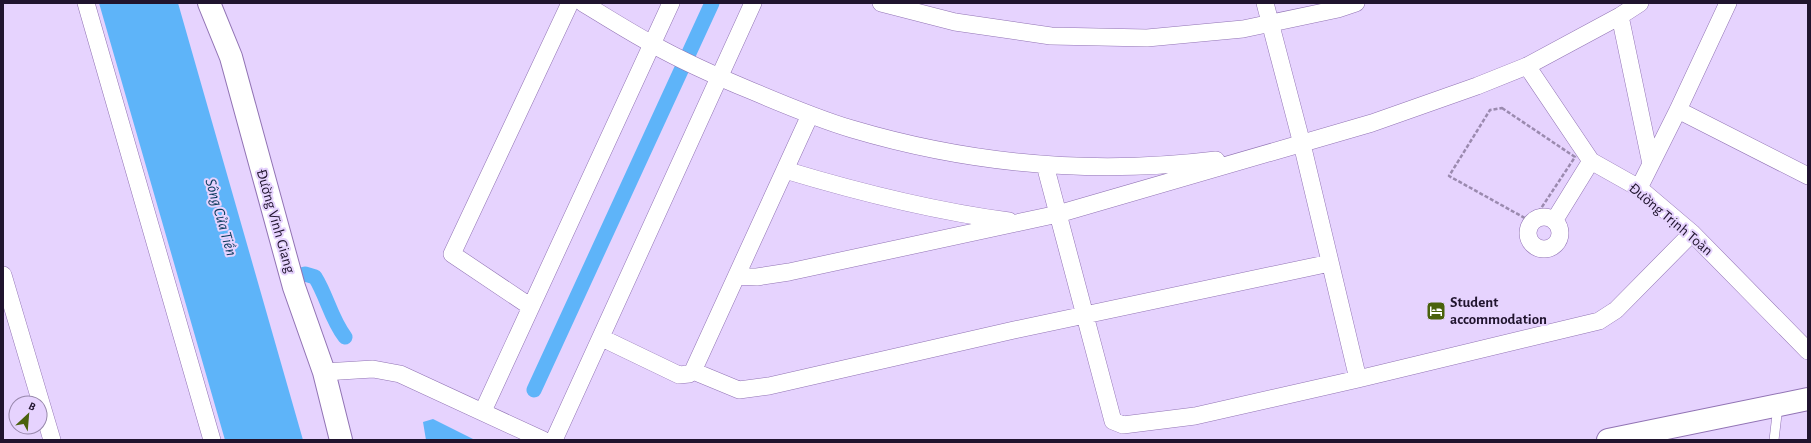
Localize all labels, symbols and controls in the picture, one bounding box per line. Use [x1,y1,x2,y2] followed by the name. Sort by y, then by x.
[253,167,298,276] street label: Đường Vĩnh Giang
[202,177,240,258] water label: Sông Cửa Tiền
[1626,180,1715,259] street label: Đường Trịnh Toàn
[1450,295,1547,327] place label: Student accommodation
[1425,300,1447,322] hotel icon: Student accommodation
[8,395,48,435] north arrow
[27,400,38,413] text: B

